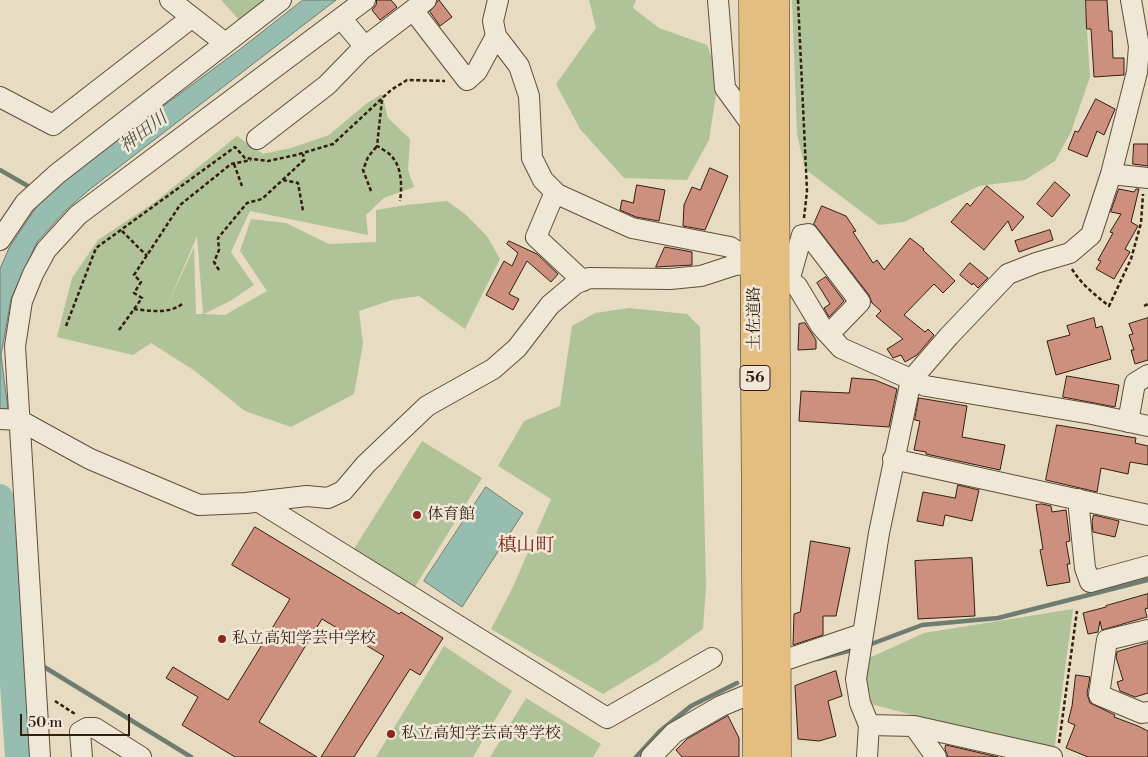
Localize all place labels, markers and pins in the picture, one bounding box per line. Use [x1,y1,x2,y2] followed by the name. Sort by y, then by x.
[427,505,475,525] place label: 体育館
[411,509,423,521] marker: 体育館
[232,629,376,649] place label: 私立高知学芸中学校
[216,633,228,645] marker: 私立高知学芸中学校
[401,724,561,744] place label: 私立高知学芸高等学校
[385,728,397,740] marker: 私立高知学芸高等学校

